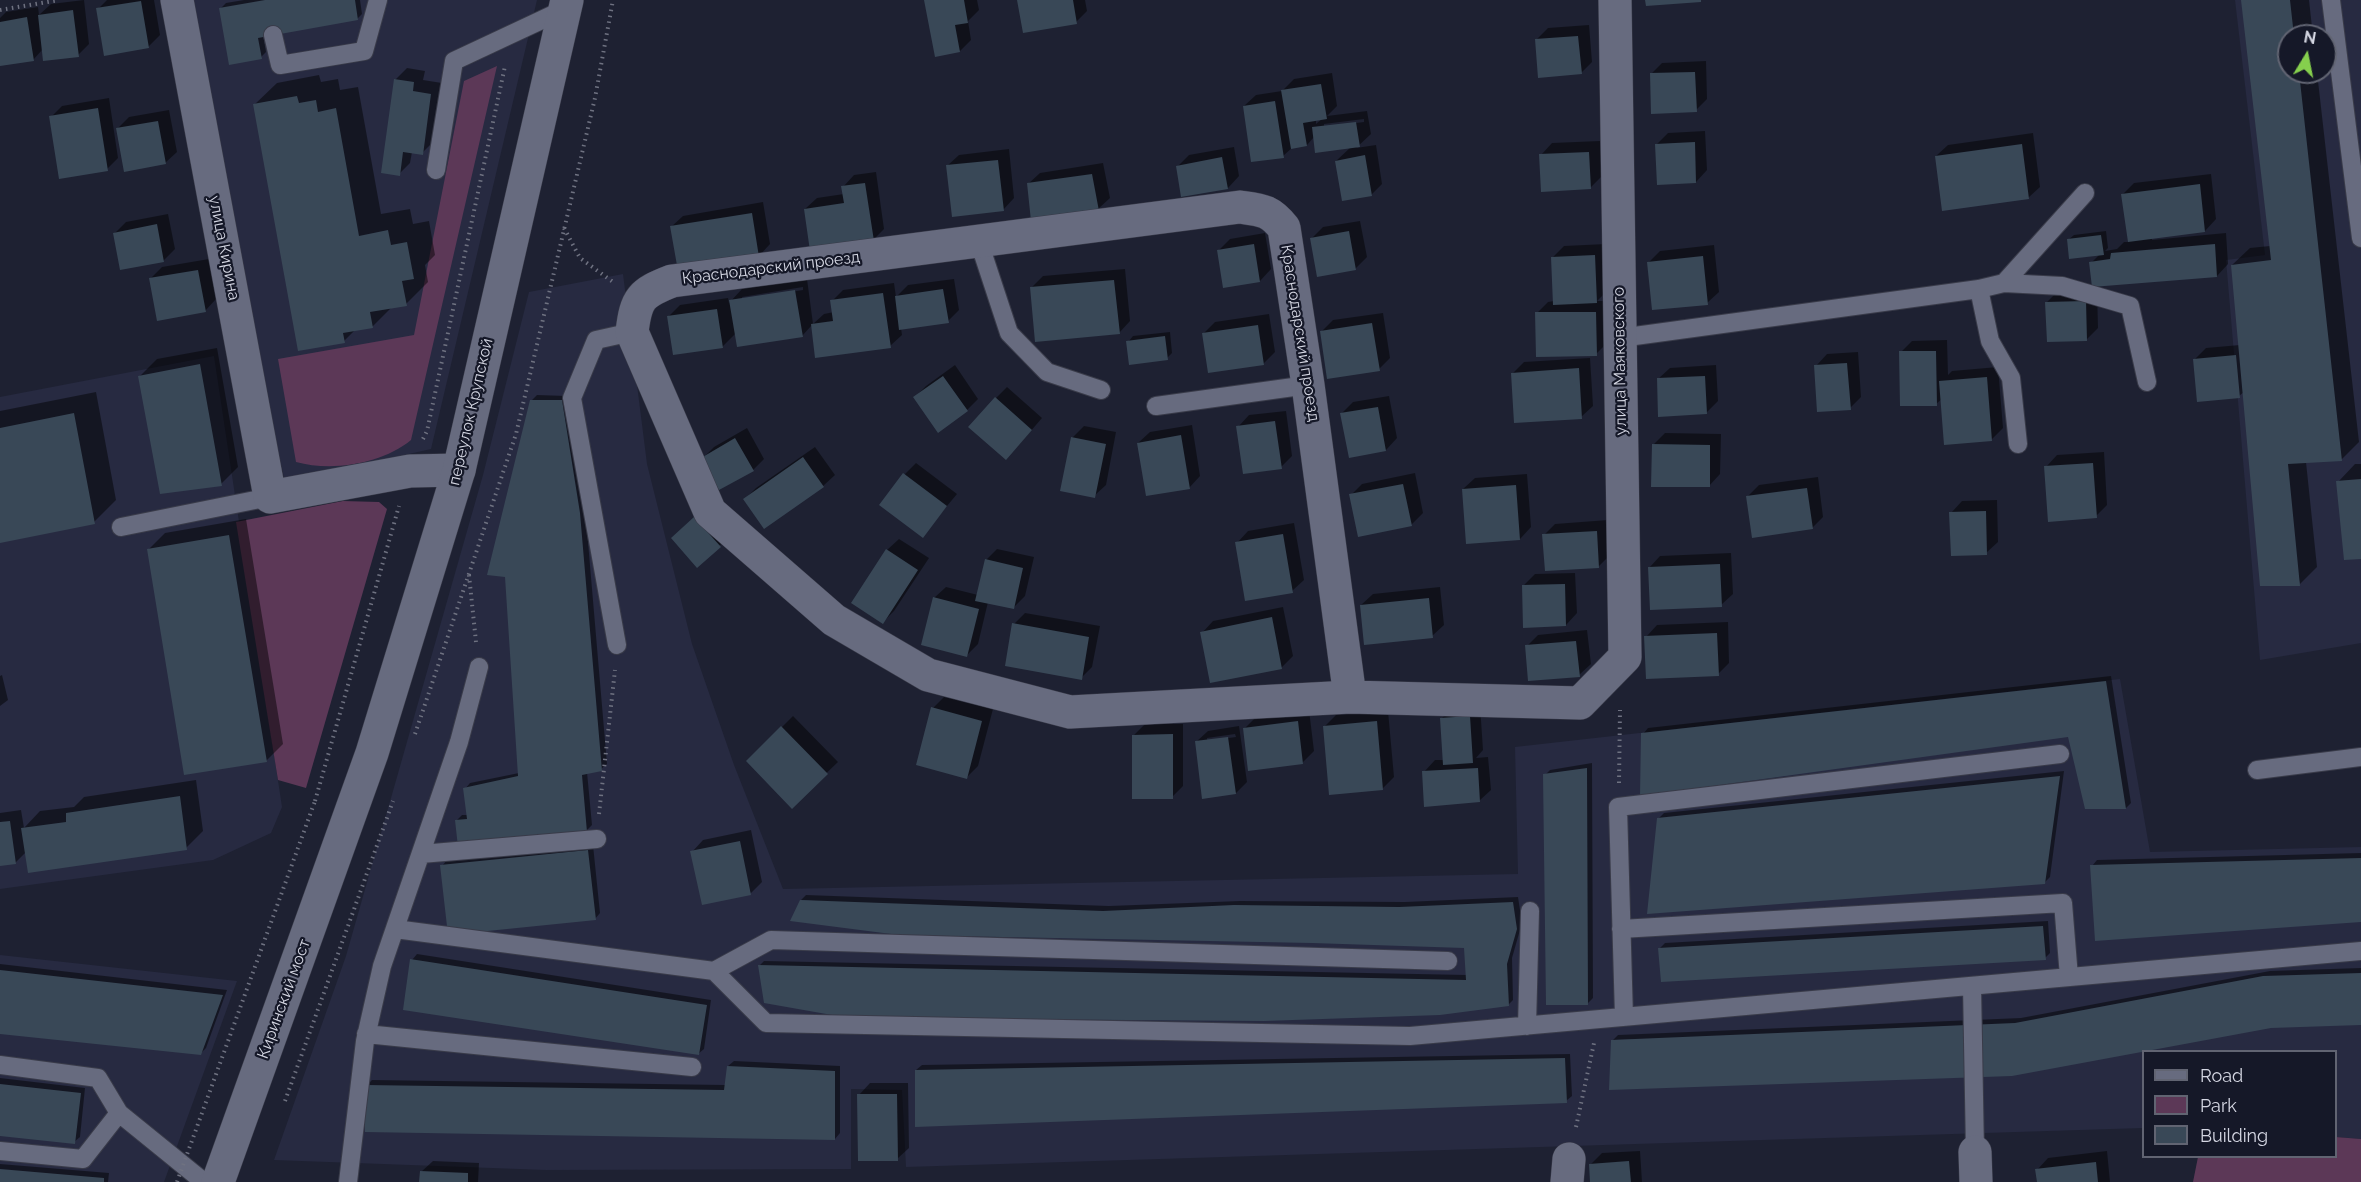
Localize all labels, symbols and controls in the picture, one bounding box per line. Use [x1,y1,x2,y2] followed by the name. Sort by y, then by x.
[2277,24,2337,84] north arrow
[2302,27,2318,48] text: N
[204,194,244,302] street label: улица Кирина
[1277,243,1323,423] street label: Краснодарский проезд
[681,248,861,288] street label: Краснодарский проезд
[1609,287,1631,435] street label: улица Маяковского
[445,337,497,487] street label: переулок Крупской
[253,937,315,1061] street label: Киринский мост
[2142,1050,2337,1158] legend
[2200,1065,2243,1086] text: Road
[2200,1095,2237,1116] text: Park
[2200,1125,2268,1146] text: Building

